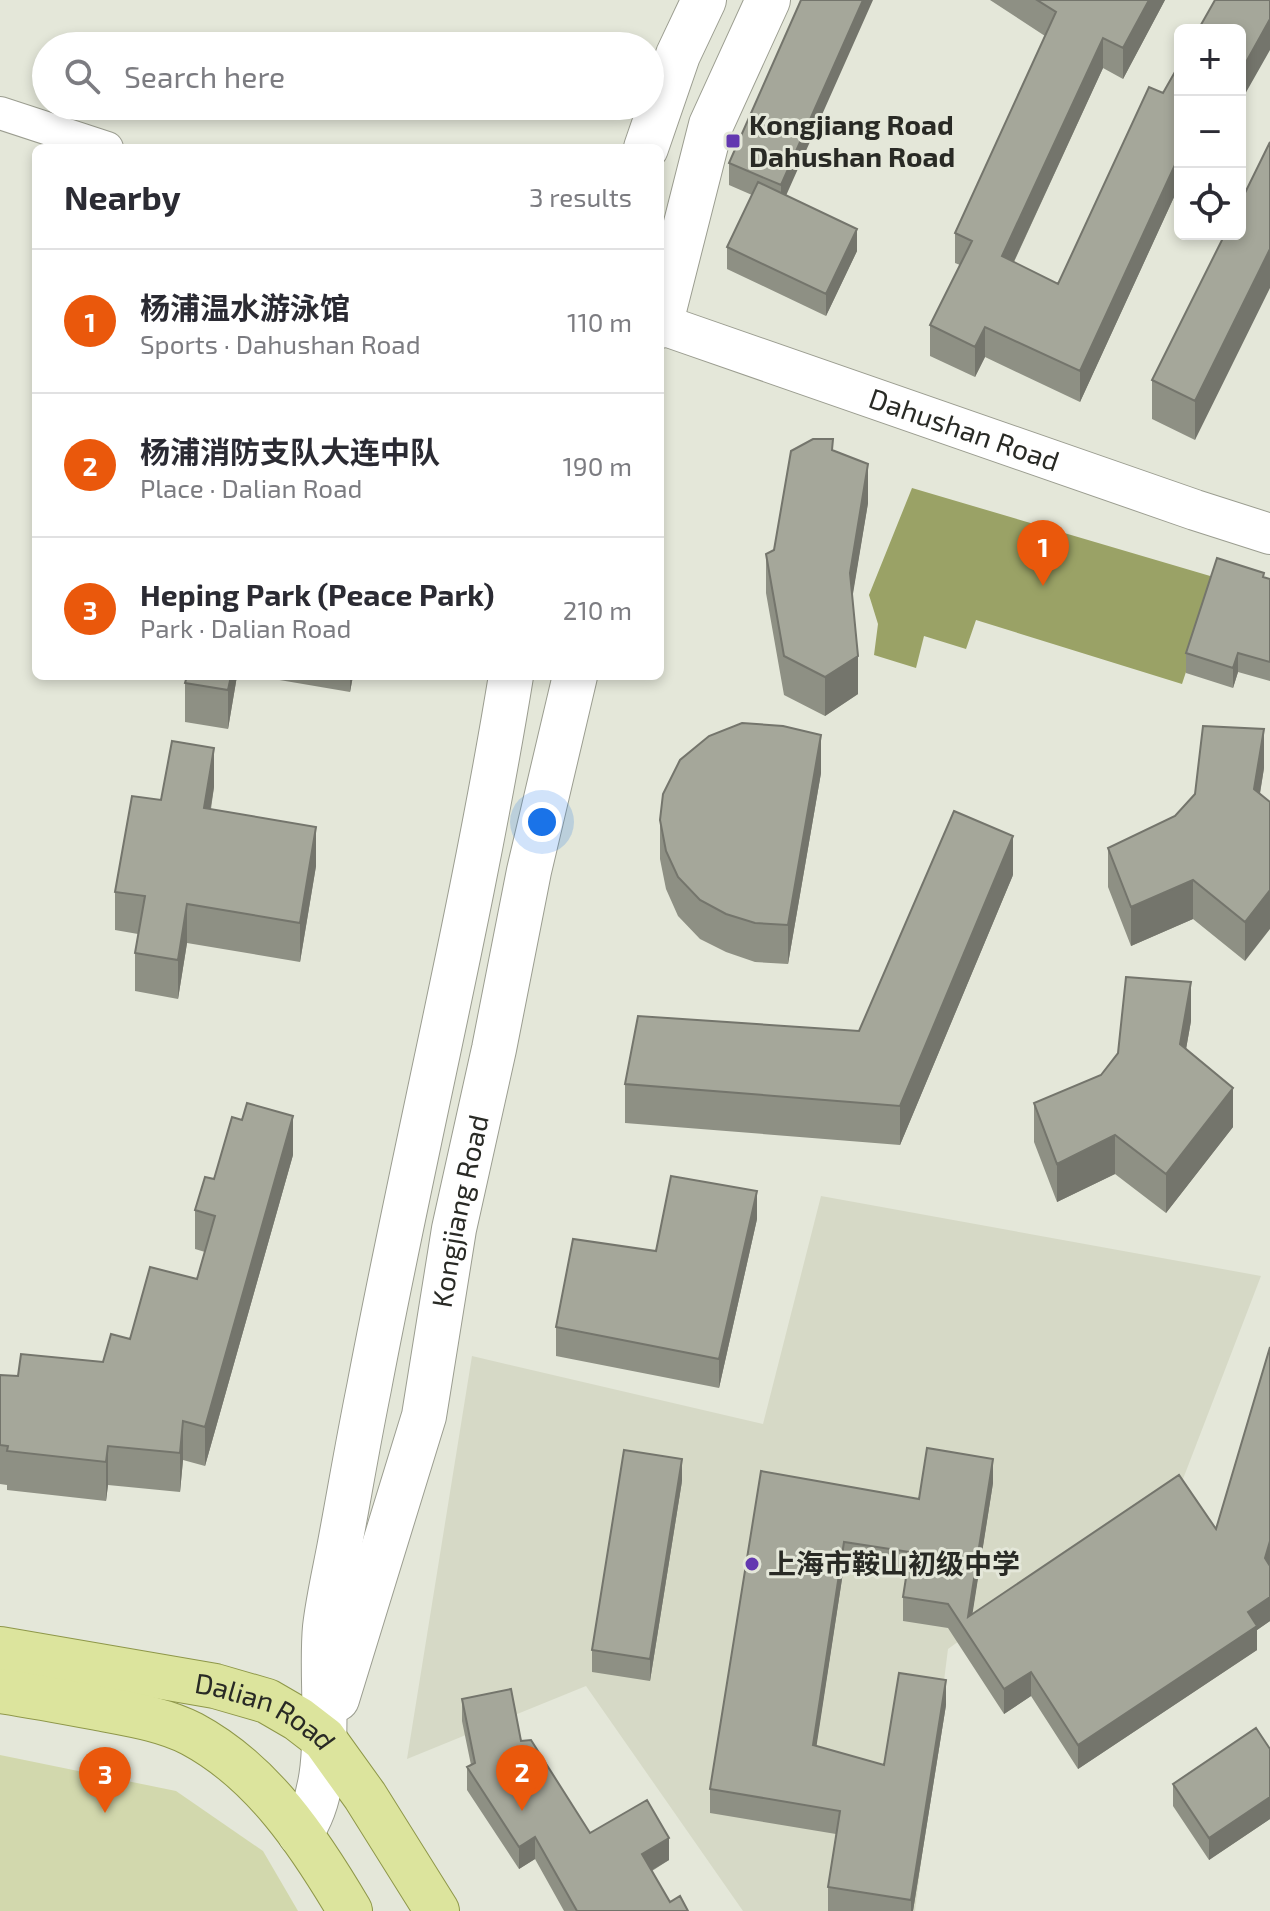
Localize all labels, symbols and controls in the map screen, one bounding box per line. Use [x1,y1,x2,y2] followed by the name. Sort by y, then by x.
[1174,24,1246,240] map controls
[1174,24,1246,96] button: +
[32,32,664,120] search box
[60,54,104,98] icon: search
[124,58,285,94] text: Search here
[1174,96,1246,168] button: −
[749,107,955,173] place label: Kongjiang Road Dahushan Road
[724,132,742,150] marker: Kongjiang Road Dahushan Road
[1174,168,1246,240] button: locate
[64,176,181,217] text: Nearby
[529,181,632,212] text: 3 results
[140,289,350,325] text: 杨浦温水游泳馆
[84,306,96,337] text: 1
[567,306,632,337] text: 110 m
[140,328,421,359] text: Sports · Dahushan Road
[865,380,1064,478] street label: Dahushan Road
[140,433,440,469] text: 杨浦消防支队大连中队
[82,450,98,481] text: 2
[563,450,632,481] text: 190 m
[140,472,362,503] text: Place · Dalian Road
[1017,520,1069,586] pin: 1
[140,576,494,612] text: Heping Park (Peace Park)
[83,594,97,625] text: 3
[563,594,632,625] text: 210 m
[140,612,351,643] text: Park · Dalian Road
[522,802,562,842] your location
[424,1111,495,1310] street label: Kongjiang Road
[768,1546,1020,1580] place label: 上海市鞍山初级中学
[743,1555,761,1573] marker: 上海市鞍山初级中学
[193,1665,344,1756] street label: Dalian Road
[496,1745,548,1811] pin: 2
[79,1747,131,1813] pin: 3

